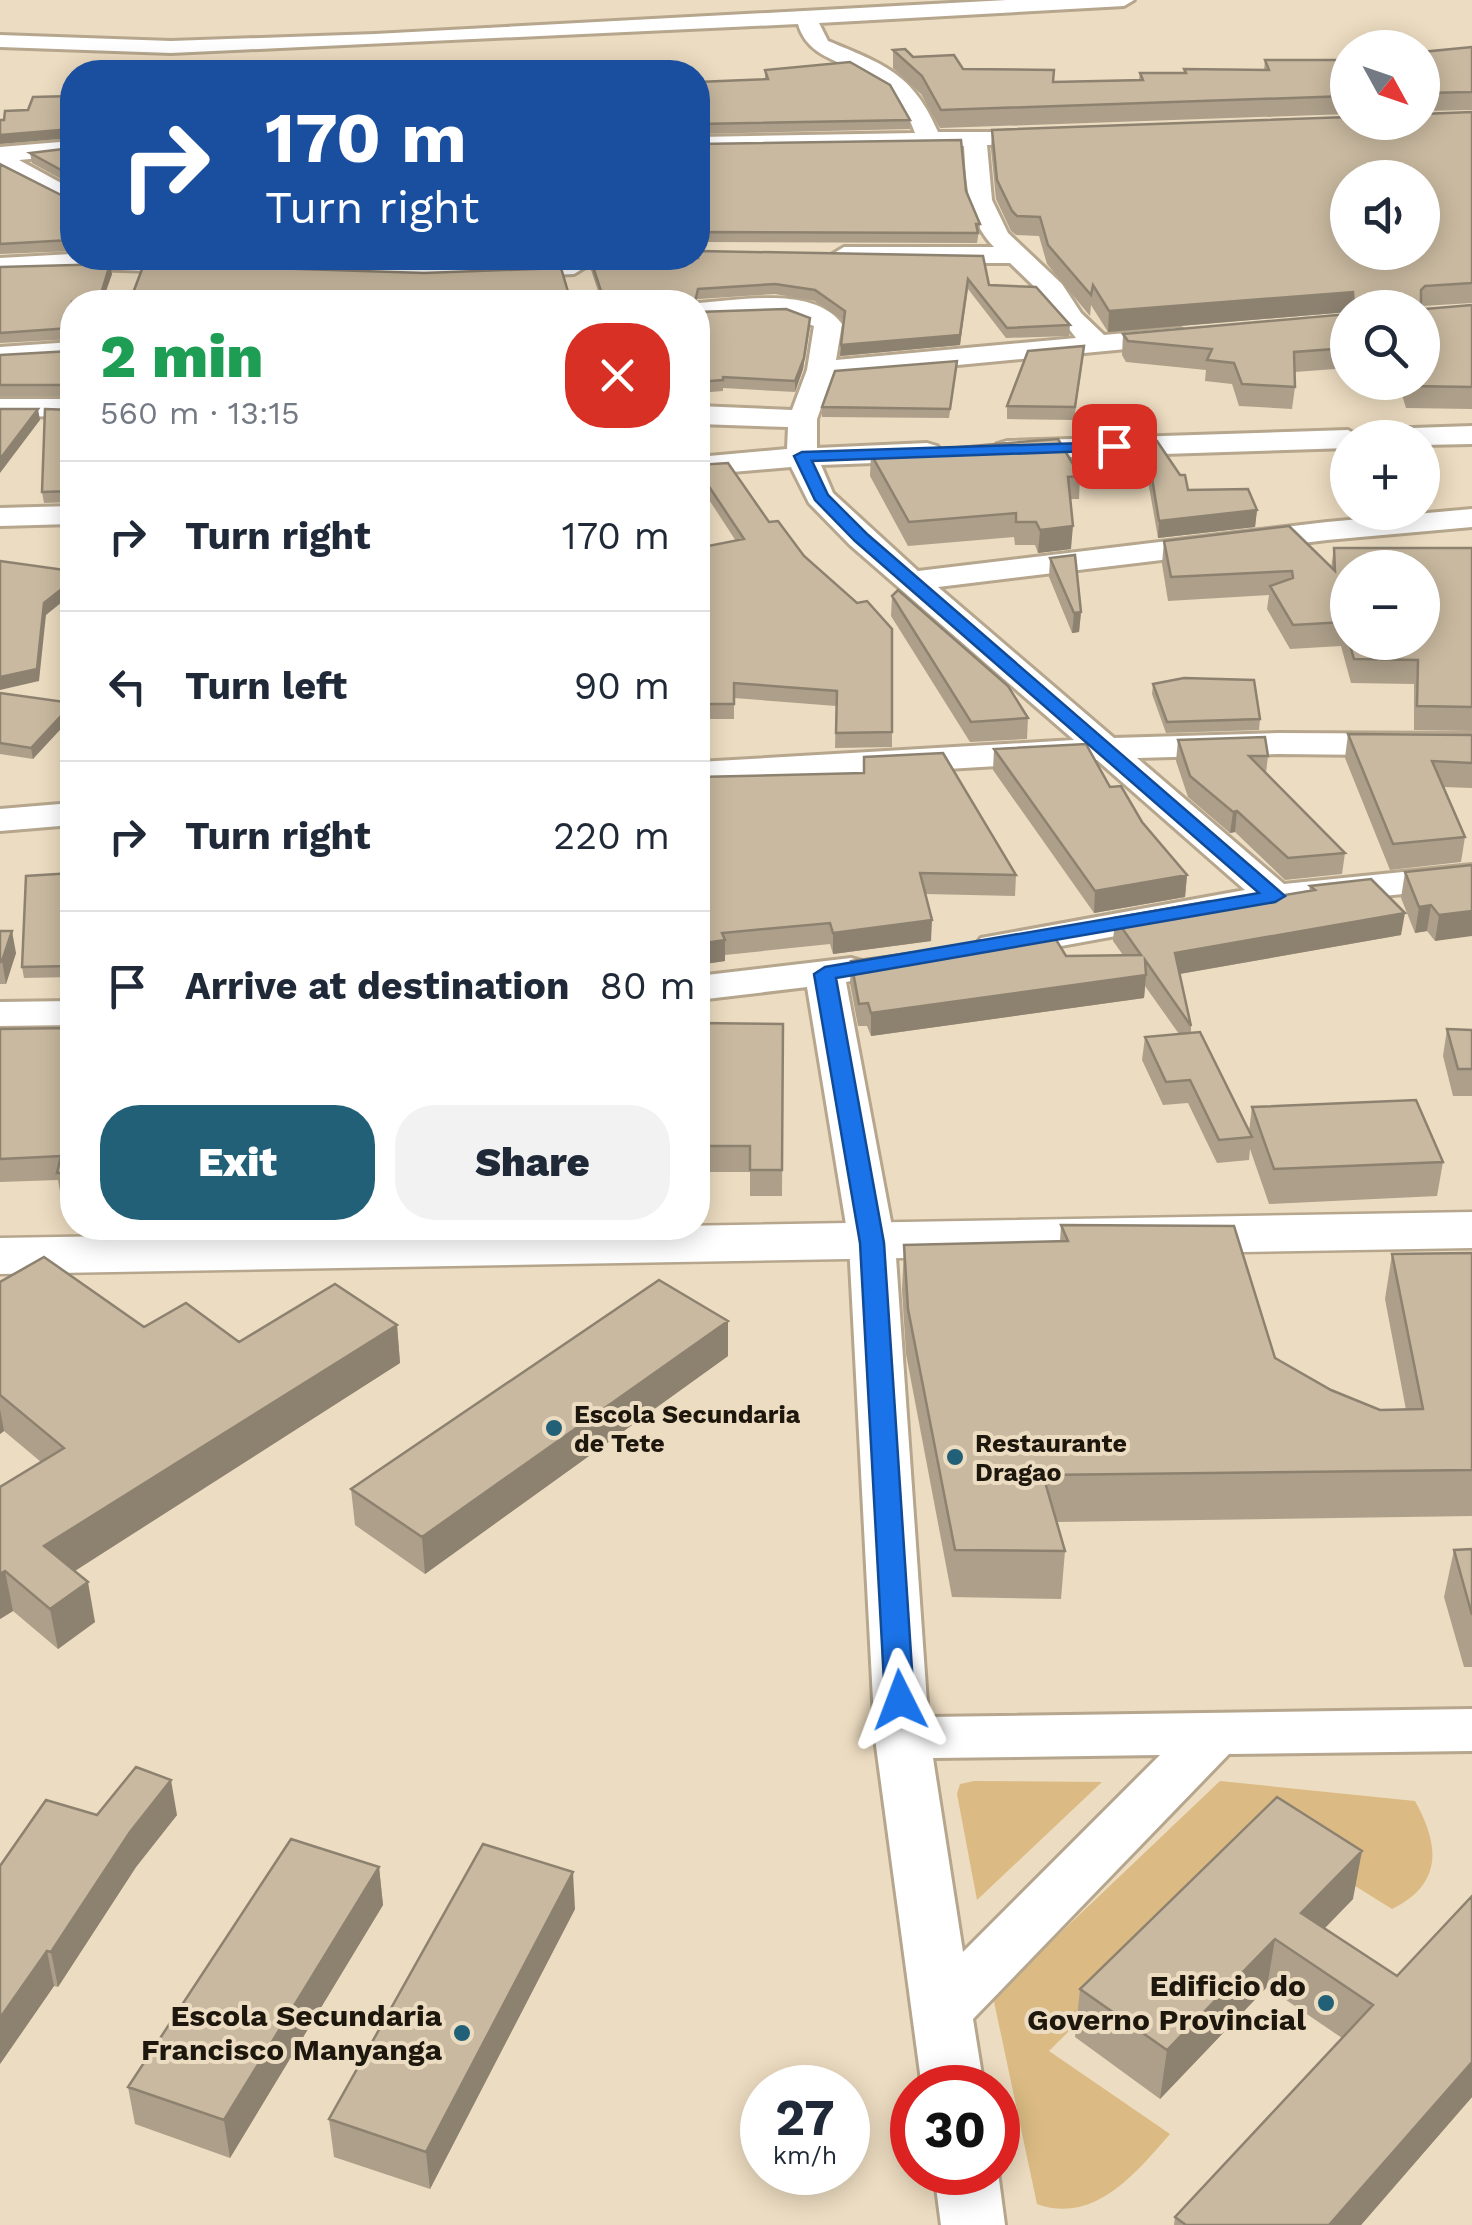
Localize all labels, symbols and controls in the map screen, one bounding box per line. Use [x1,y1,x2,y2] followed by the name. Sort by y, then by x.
[1330,30,1440,140] north arrow
[1330,30,1440,660] map controls
[265,97,467,179] text: 170 m
[100,100,230,230] icon: right
[1330,160,1440,270] button: sound
[265,181,479,234] text: Turn right
[1330,290,1440,400] button: search
[100,321,264,392] text: 2 min
[565,323,670,428] button: close
[100,394,300,432] text: 560 m · 13:15
[1072,404,1157,489] pin
[1087,419,1142,474] icon: arrive
[1330,420,1440,530] button: +
[100,509,155,564] icon: right
[185,514,371,558] text: Turn right
[562,514,670,558] text: 170 m
[1330,550,1440,660] button: −
[100,659,155,714] icon: left
[185,664,347,708] text: Turn left
[574,664,670,708] text: 90 m
[100,809,155,864] icon: right
[185,814,371,858] text: Turn right
[553,814,670,858] text: 220 m
[100,959,155,1014] icon: arrive
[185,964,570,1008] text: Arrive at destination
[600,964,696,1008] text: 80 m
[100,1105,375,1220] button: Exit
[395,1105,670,1220] button: Share
[574,1400,801,1458] place label: Escola Secundaria de Tete
[543,1417,565,1439] marker: Escola Secundaria de Tete
[975,1429,1127,1487] place label: Restaurante Dragao
[944,1446,966,1468] marker: Restaurante Dragao
[848,1648,952,1752] position arrow
[1027,1968,1306,2037] place label: Edificio do Governo Provincial
[1315,1992,1337,2014] marker: Edificio do Governo Provincial
[141,1998,443,2067] place label: Escola Secundaria Francisco Manyanga
[451,2022,473,2044] marker: Escola Secundaria Francisco Manyanga
[890,2065,1020,2195] speed limit sign: 30
[775,2088,835,2147] text: 27
[773,2141,837,2170] text: km/h

